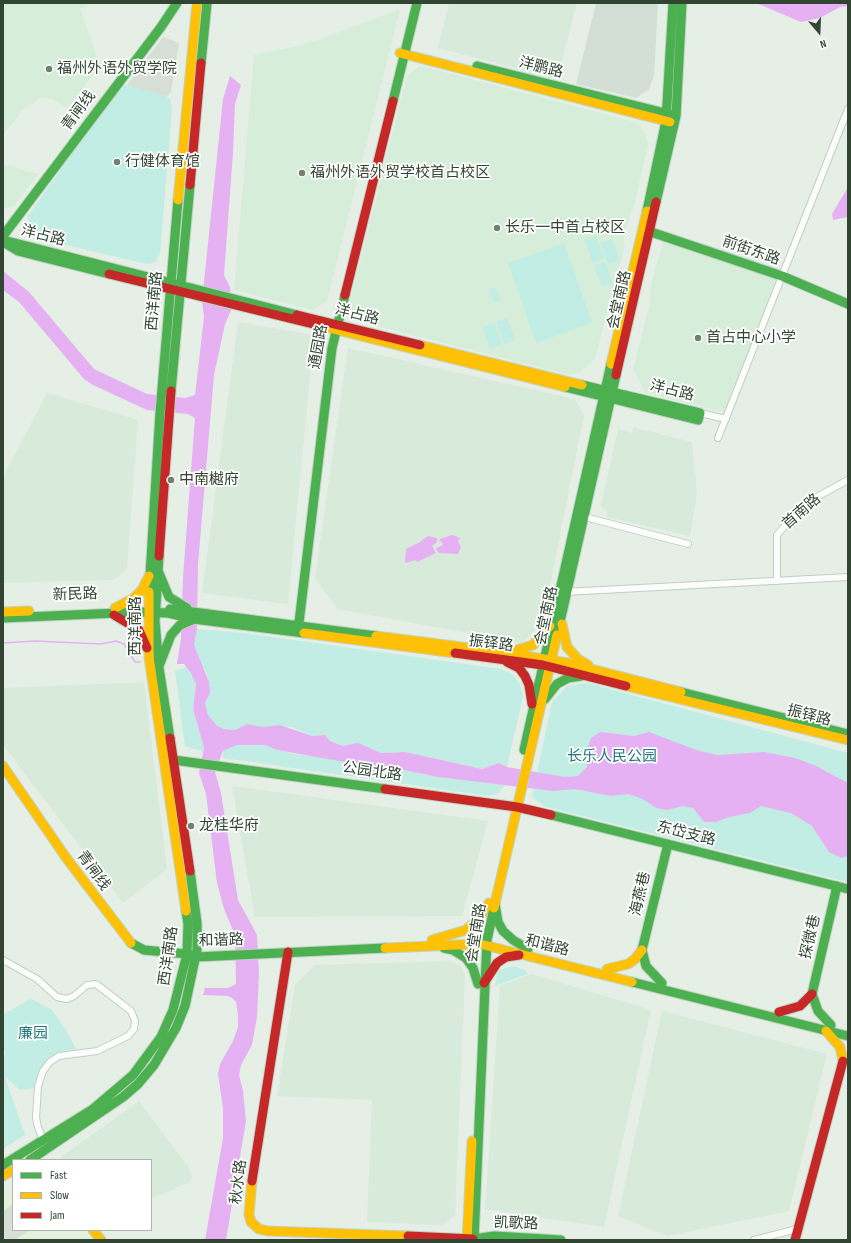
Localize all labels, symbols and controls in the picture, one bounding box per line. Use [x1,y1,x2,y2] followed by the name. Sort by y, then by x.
[799,12,839,52] north arrow
[818,37,828,51] text: N
[517,54,565,82] street label: 洋鹏路
[57,60,177,78] place label: 福州外语外贸学院
[44,64,54,74] marker: 福州外语外贸学院
[58,88,100,134] street label: 青闸线
[125,153,200,171] place label: 行健体育馆
[112,157,122,167] marker: 行健体育馆
[310,164,490,182] place label: 福州外语外贸学校首占校区
[297,168,307,178] marker: 福州外语外贸学校首占校区
[505,219,625,237] place label: 长乐一中首占校区
[19,222,67,250] street label: 洋占路
[492,223,502,233] marker: 长乐一中首占校区
[720,233,782,269] street label: 前街东路
[604,269,636,331] street label: 会堂南路
[143,270,167,332] street label: 西洋南路
[333,301,381,329] street label: 洋占路
[306,323,332,371] street label: 通园路
[706,329,796,347] place label: 首占中心小学
[693,333,703,343] marker: 首占中心小学
[648,377,696,405] street label: 洋占路
[179,471,239,489] place label: 中南樾府
[166,475,176,485] marker: 中南樾府
[779,490,825,534] street label: 首南路
[52,585,98,605] street label: 新民路
[532,585,562,647] street label: 会堂南路
[127,596,145,656] street label: 西洋南路
[468,632,514,656] street label: 振铎路
[785,702,833,730] street label: 振铎路
[567,748,657,766] park label: 长乐人民公园
[341,759,403,785] street label: 公园北路
[199,817,259,835] place label: 龙桂华府
[655,818,717,850] street label: 东岱支路
[186,821,196,831] marker: 龙桂华府
[72,848,114,894] street label: 青闸线
[627,870,655,918] street label: 海燕巷
[463,902,491,964] street label: 会堂南路
[797,913,825,961] street label: 探微巷
[156,925,182,987] street label: 西洋南路
[198,931,244,951] street label: 和谐路
[523,932,571,960] street label: 和谐路
[18,1025,48,1043] park label: 廉园
[12,1159,152,1231] legend
[227,1159,251,1205] street label: 秋水路
[50,1168,67,1183] text: Fast
[50,1188,69,1203] text: Slow
[50,1208,65,1223] text: Jam
[493,1214,539,1234] street label: 凯歌路

